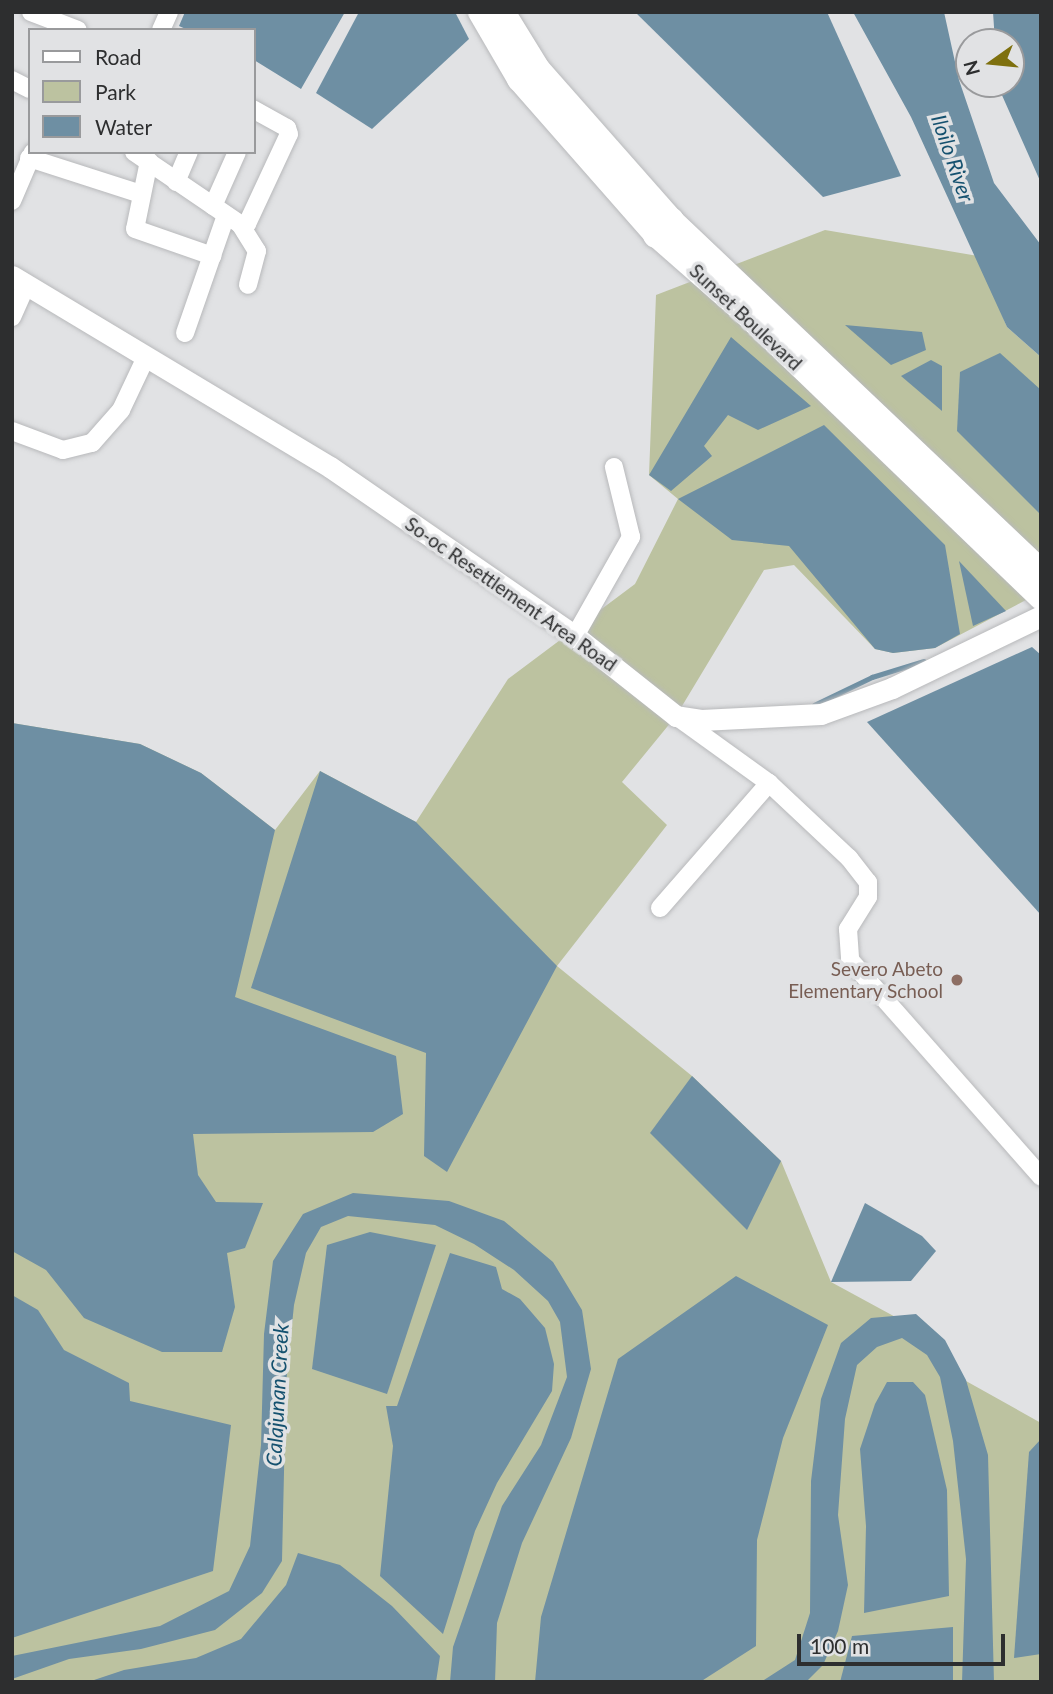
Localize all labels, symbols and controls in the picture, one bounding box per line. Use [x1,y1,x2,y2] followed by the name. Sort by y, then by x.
[28,28,256,154] legend
[955,28,1025,98] north arrow
[95,44,142,69] text: Road
[958,58,984,78] text: N
[95,79,136,104] text: Park
[926,111,980,205] water label: Iloilo River
[95,114,152,139] text: Water
[685,259,807,375] street label: Sunset Boulevard
[401,512,621,676] street label: So-oc Resettlement Area Road
[788,958,943,1002] place label: Severo Abeto Elementary School
[949,972,965,988] marker: Severo Abeto Elementary School
[261,1323,293,1467] water label: Calajunan Creek
[801,1620,1009,1664] scale bar
[810,1633,869,1658] text: 100 m

